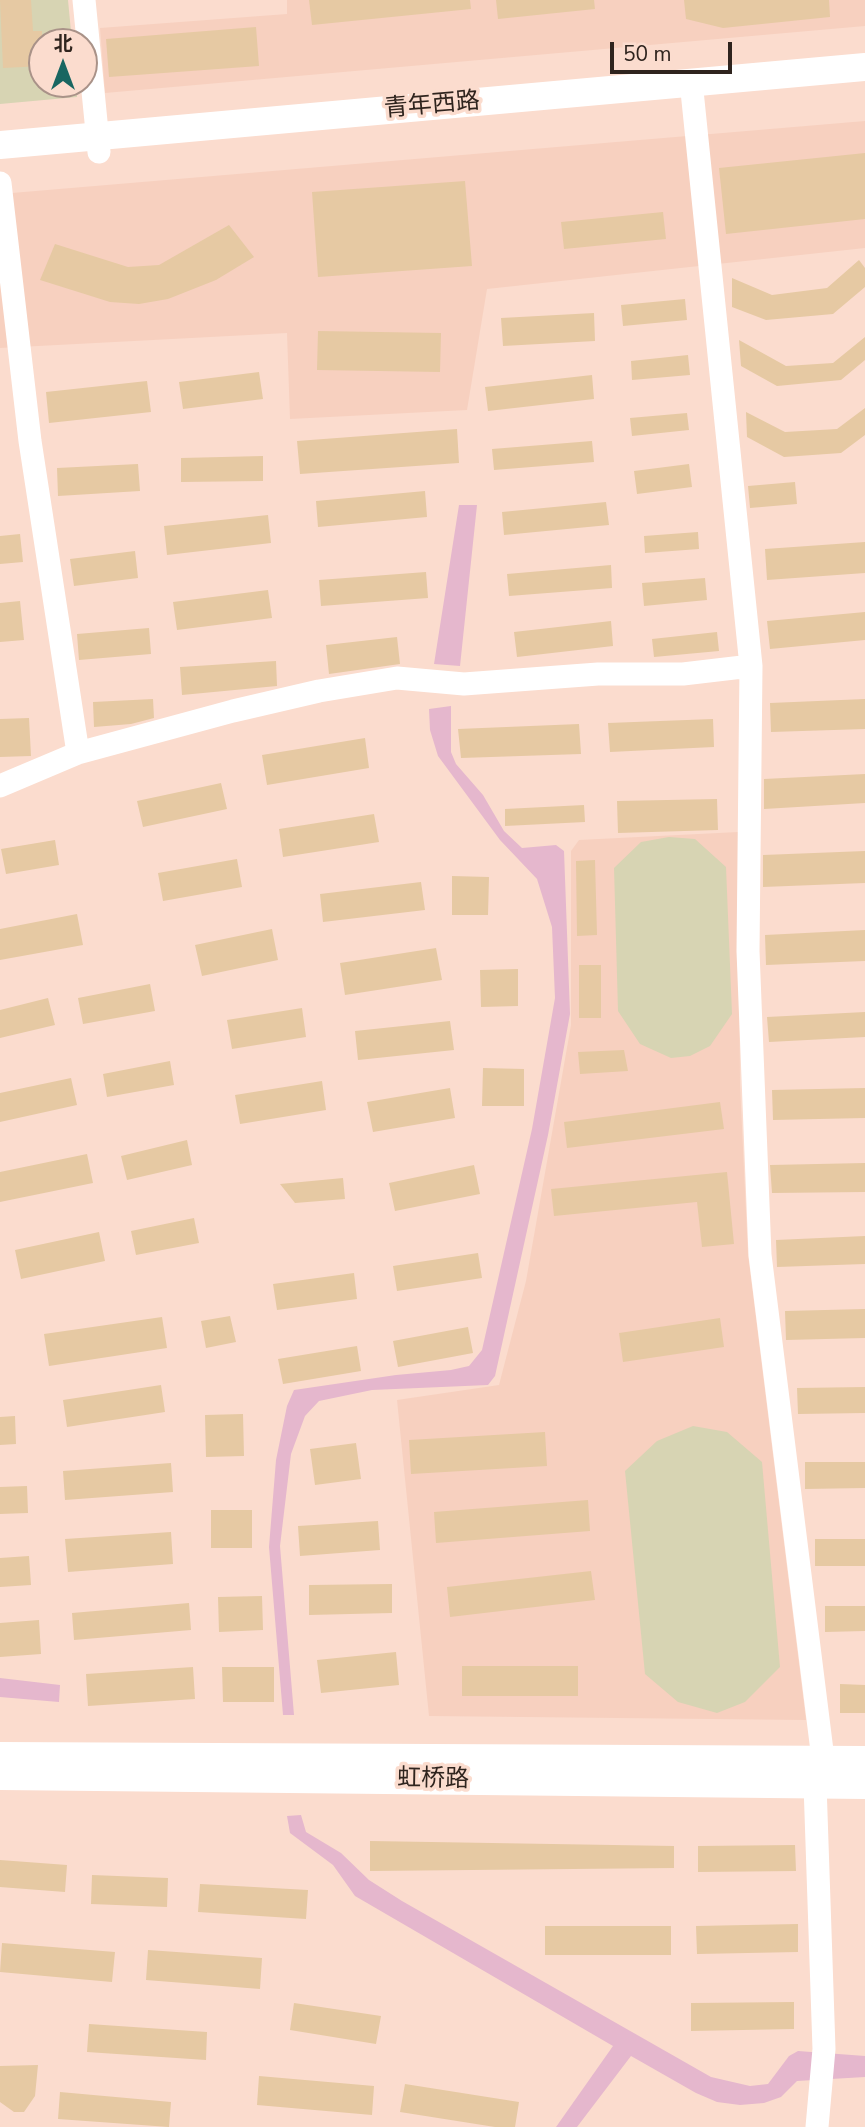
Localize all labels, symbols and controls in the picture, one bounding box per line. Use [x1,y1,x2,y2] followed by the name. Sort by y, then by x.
[28,28,98,98] north arrow
[613,28,736,72] scale bar
[53,31,73,57] text: 北
[623,40,672,68] text: 50 m
[383,87,481,125] street label: 青年西路
[397,1765,469,1795] street label: 虹桥路

